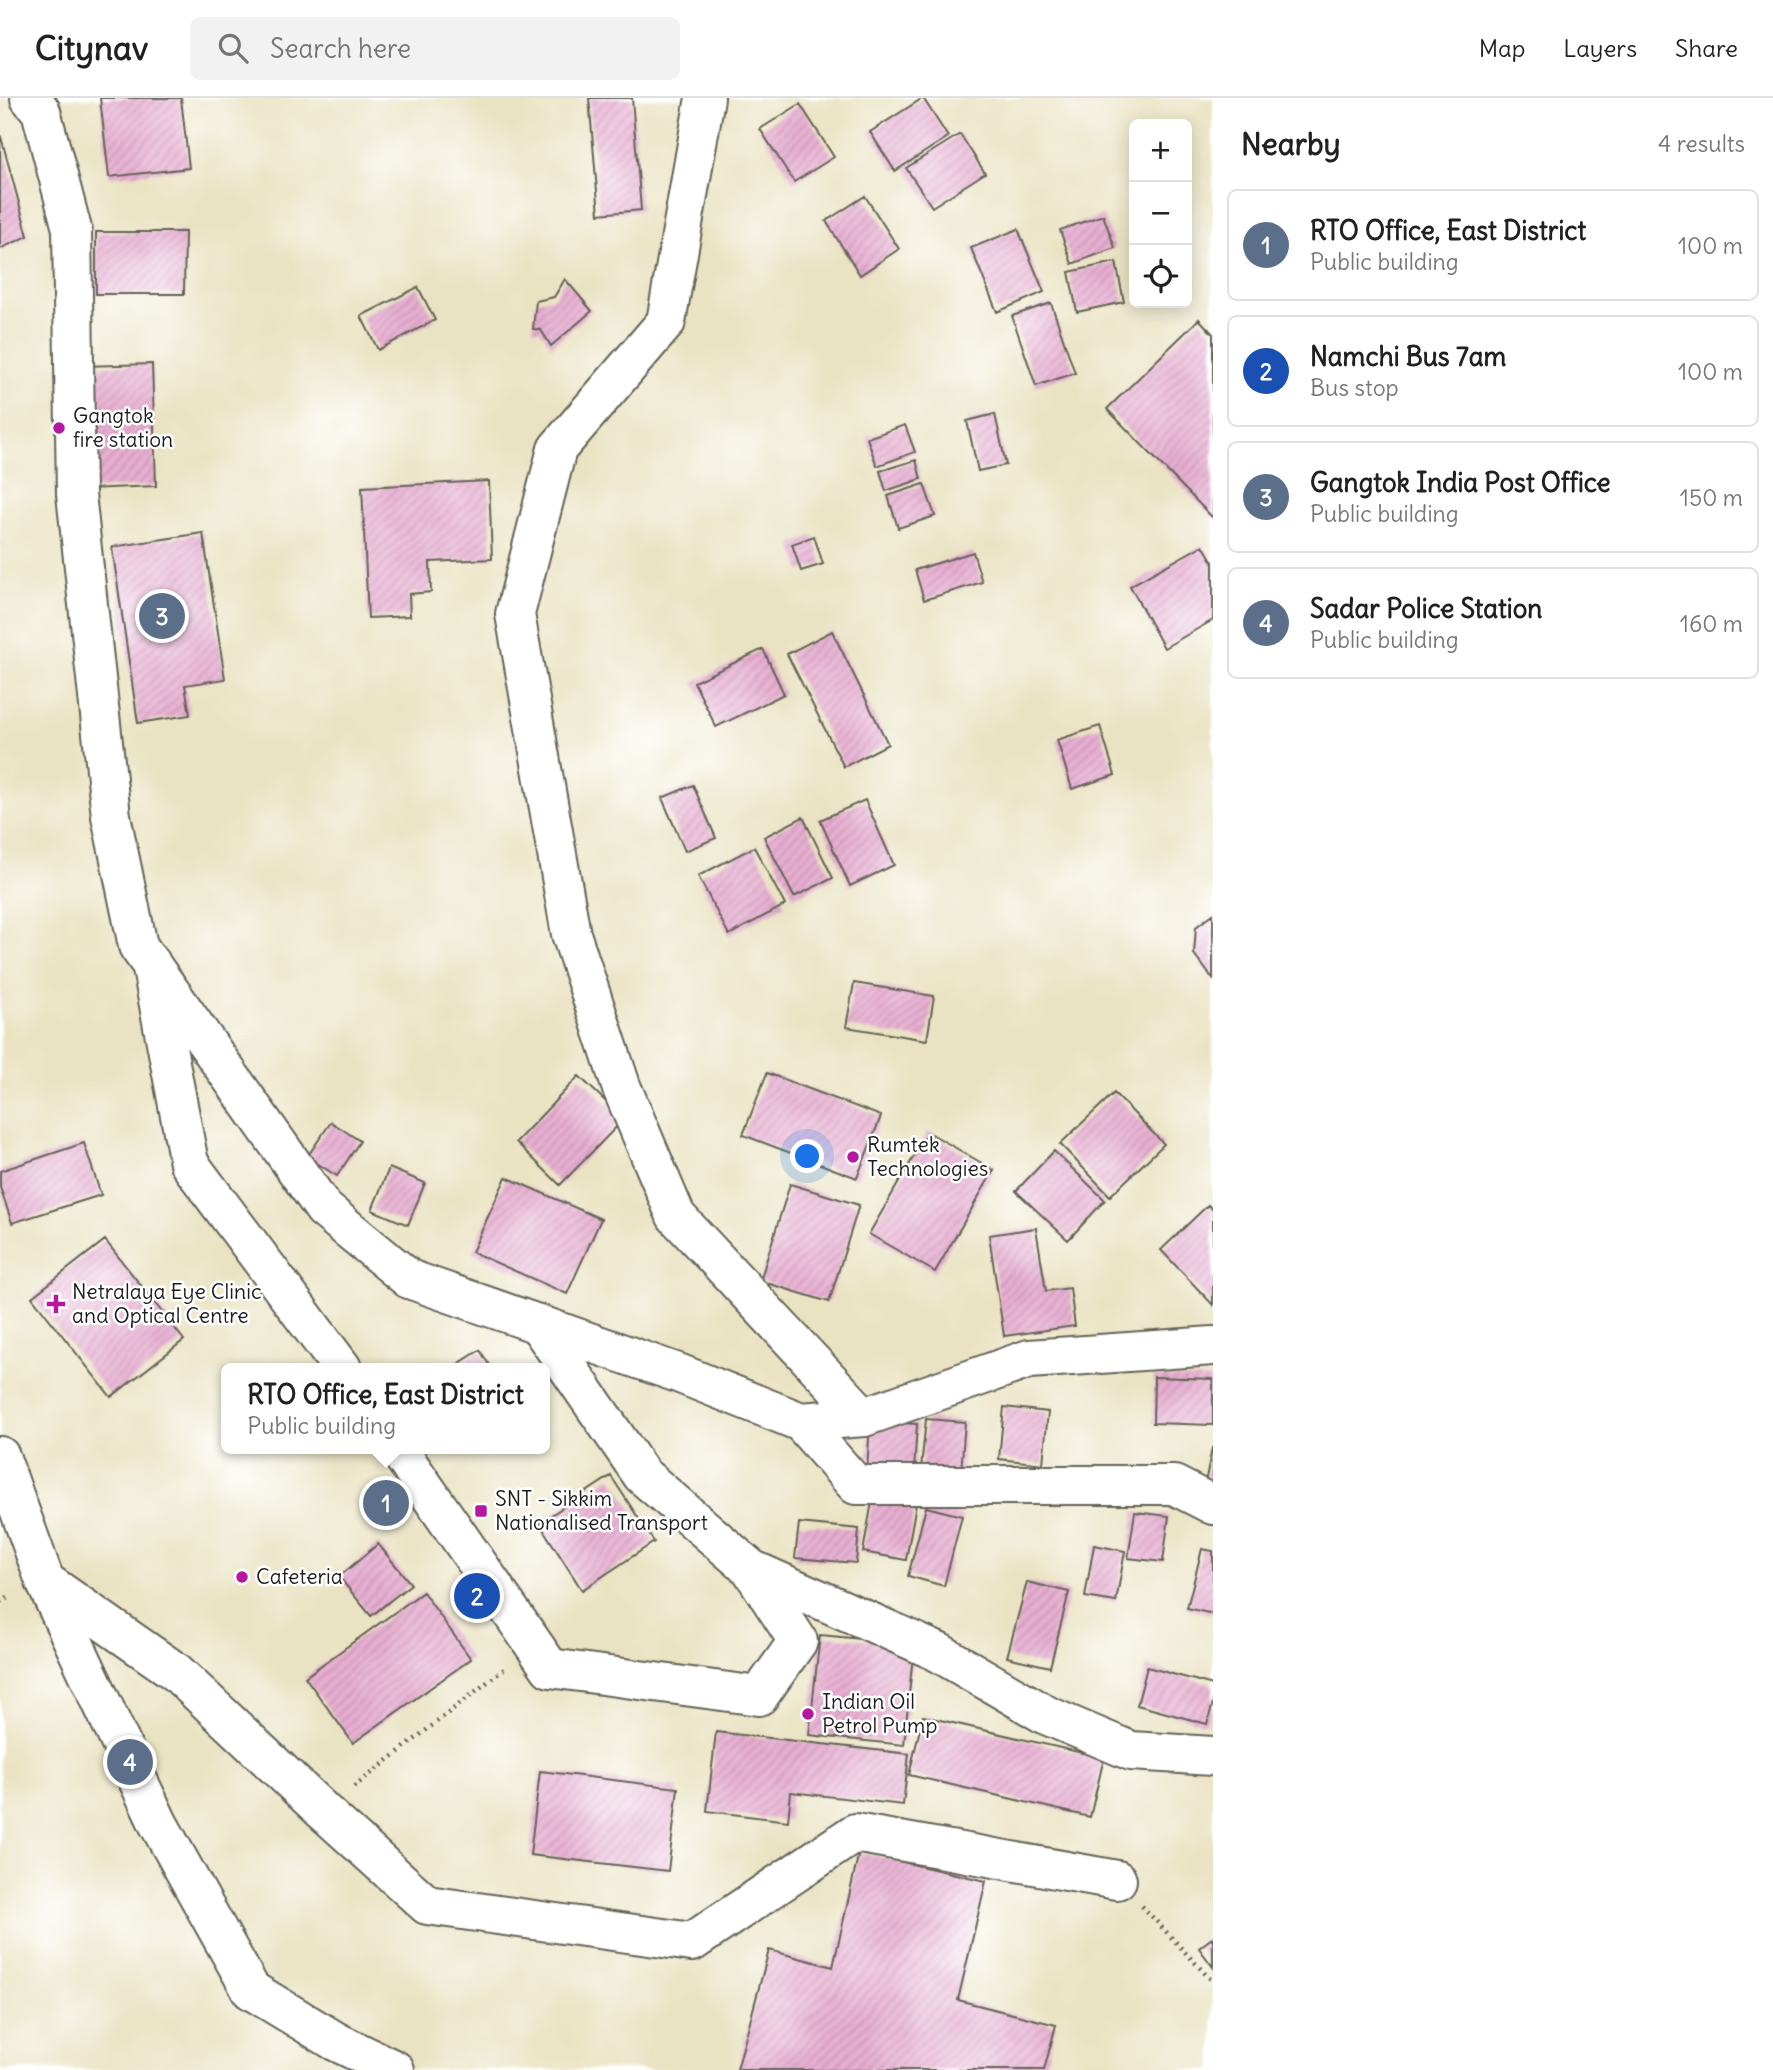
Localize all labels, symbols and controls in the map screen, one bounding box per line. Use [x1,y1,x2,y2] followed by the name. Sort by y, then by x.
[190,17,680,80] search box
[35,27,148,69] text: Citynav
[214,29,252,67] icon: search
[270,32,411,65] text: Search here
[1479,33,1525,63] text: Map
[1563,33,1637,63] text: Layers
[1675,33,1738,63] text: Share
[1129,119,1192,308] map controls
[1129,119,1192,182] button: +
[1241,125,1341,163] text: Nearby
[1658,129,1745,158] text: 4 results
[1129,182,1192,245] button: −
[1310,214,1586,247] text: RTO Office, East District
[1261,231,1271,260] text: 1
[1678,231,1743,260] text: 100 m
[1129,245,1192,308] button: locate
[1310,247,1459,276] text: Public building
[1310,340,1506,373] text: Namchi Bus 7am
[1260,357,1272,386] text: 2
[1678,357,1743,386] text: 100 m
[1310,373,1399,402] text: Bus stop
[73,402,173,453] place label: Gangtok fire station
[51,420,67,436] marker: Gangtok fire station
[1310,466,1611,499] text: Gangtok India Post Office
[1259,483,1273,512] text: 3
[1680,483,1743,512] text: 150 m
[1310,499,1459,528] text: Public building
[139,590,185,642] pin: 3
[1310,592,1542,625] text: Sadar Police Station
[1259,609,1273,638] text: 4
[1680,609,1743,638] text: 160 m
[1310,625,1459,654] text: Public building
[867,1131,988,1182] place label: Rumtek Technologies
[790,1139,824,1173] your location
[845,1149,861,1165] marker: Rumtek Technologies
[72,1278,262,1329] place label: Netralaya Eye Clinic and Optical Centre
[46,1294,66,1314] marker: Netralaya Eye Clinic and Optical Centre
[221,1363,550,1454] popup
[247,1378,524,1411] text: RTO Office, East District
[247,1411,396,1440] text: Public building
[363,1477,409,1529] pin: 1
[495,1485,708,1536] place label: SNT - Sikkim Nationalised Transport
[473,1503,489,1519] marker: SNT - Sikkim Nationalised Transport
[256,1563,343,1590] place label: Cafeteria
[234,1569,250,1585] marker: Cafeteria
[454,1570,500,1622] pin: 2
[822,1688,937,1739] place label: Indian Oil Petrol Pump
[800,1706,816,1722] marker: Indian Oil Petrol Pump
[107,1736,153,1788] pin: 4

